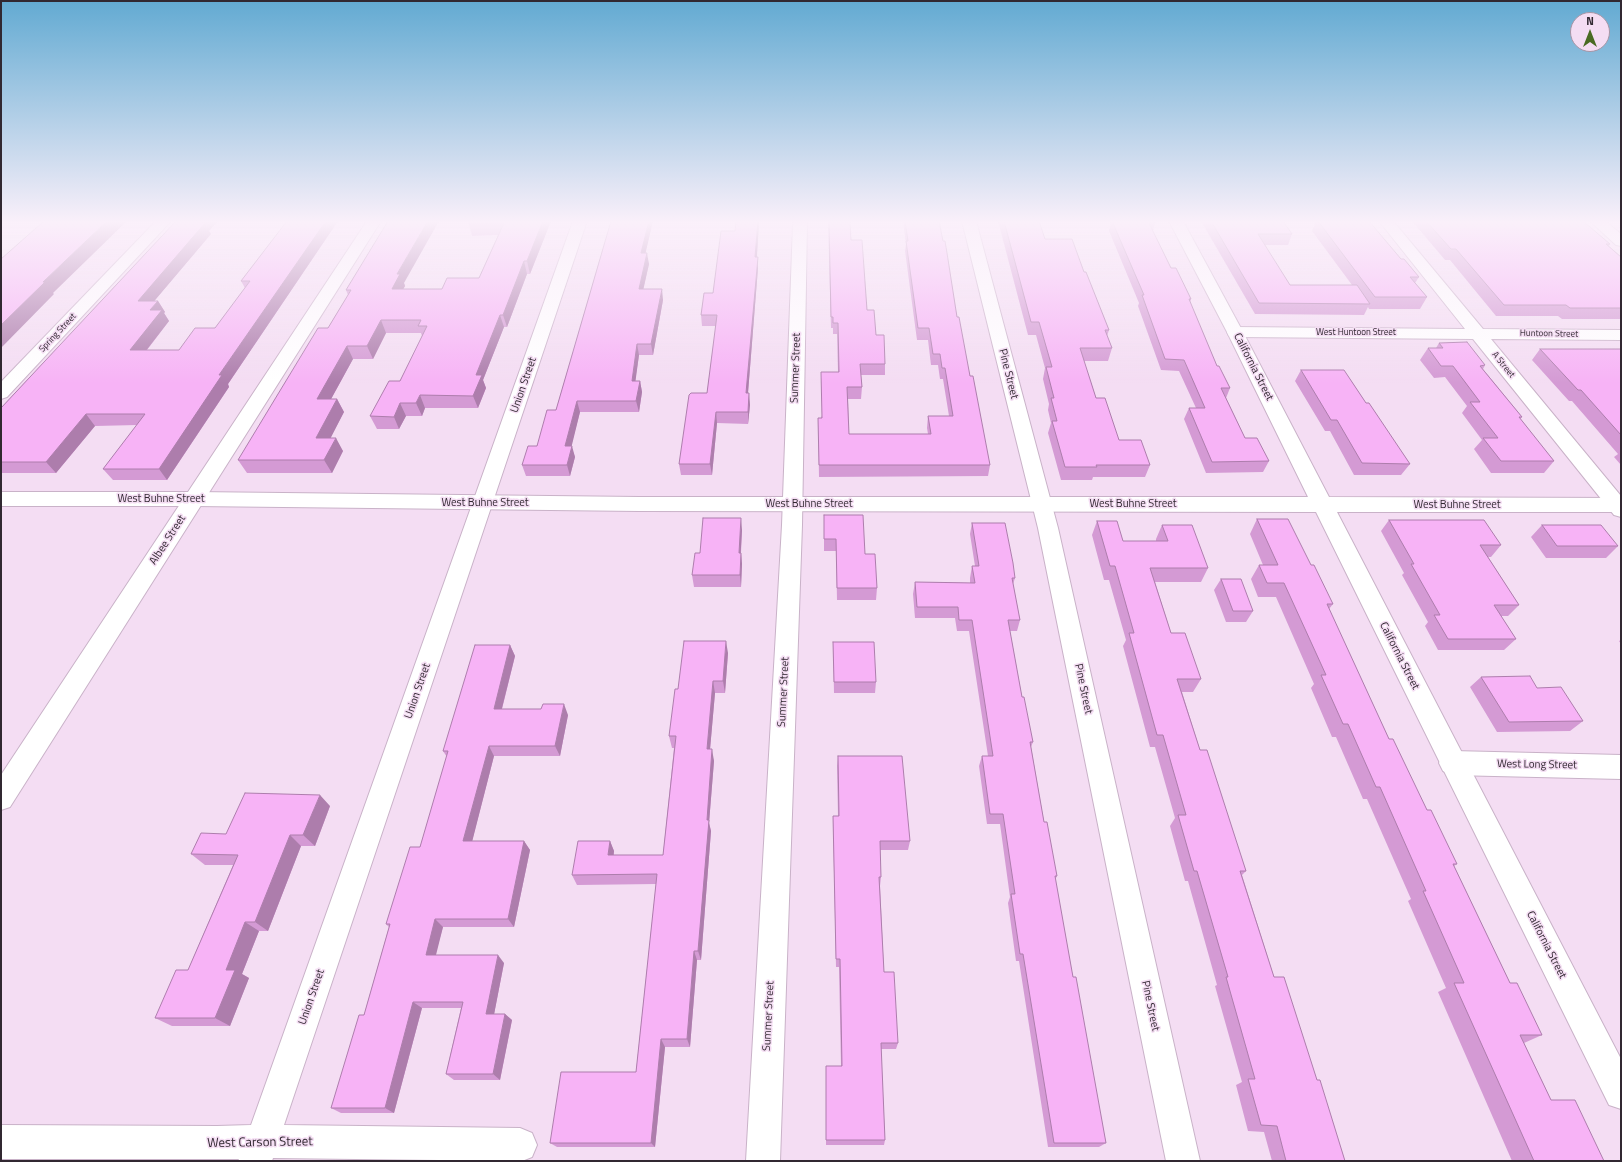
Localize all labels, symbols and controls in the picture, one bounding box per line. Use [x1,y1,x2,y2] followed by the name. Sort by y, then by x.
[1570,12,1610,52] north arrow
[1586,13,1594,29] text: N
[37,311,79,355] street label: Spring Street
[1316,328,1396,338] street label: West Huntoon Street
[1520,328,1578,340] street label: Huntoon Street
[1230,331,1276,403] street label: California Street
[788,333,804,403] street label: Summer Street
[995,348,1021,400] street label: Pine Street
[1489,350,1517,380] street label: A Street
[508,355,540,415] street label: Union Street
[117,492,205,506] street label: West Buhne Street
[441,496,529,510] street label: West Buhne Street
[765,497,853,511] street label: West Buhne Street
[1089,497,1177,511] street label: West Buhne Street
[1413,498,1501,512] street label: West Buhne Street
[147,513,189,567] street label: Albee Street
[1376,620,1422,692] street label: California Street
[776,657,792,727] street label: Summer Street
[402,661,434,721] street label: Union Street
[1071,663,1095,715] street label: Pine Street
[1497,758,1577,772] street label: West Long Street
[1523,909,1569,981] street label: California Street
[296,967,328,1027] street label: Union Street
[1138,980,1162,1032] street label: Pine Street
[761,981,777,1051] street label: Summer Street
[207,1134,313,1152] street label: West Carson Street

